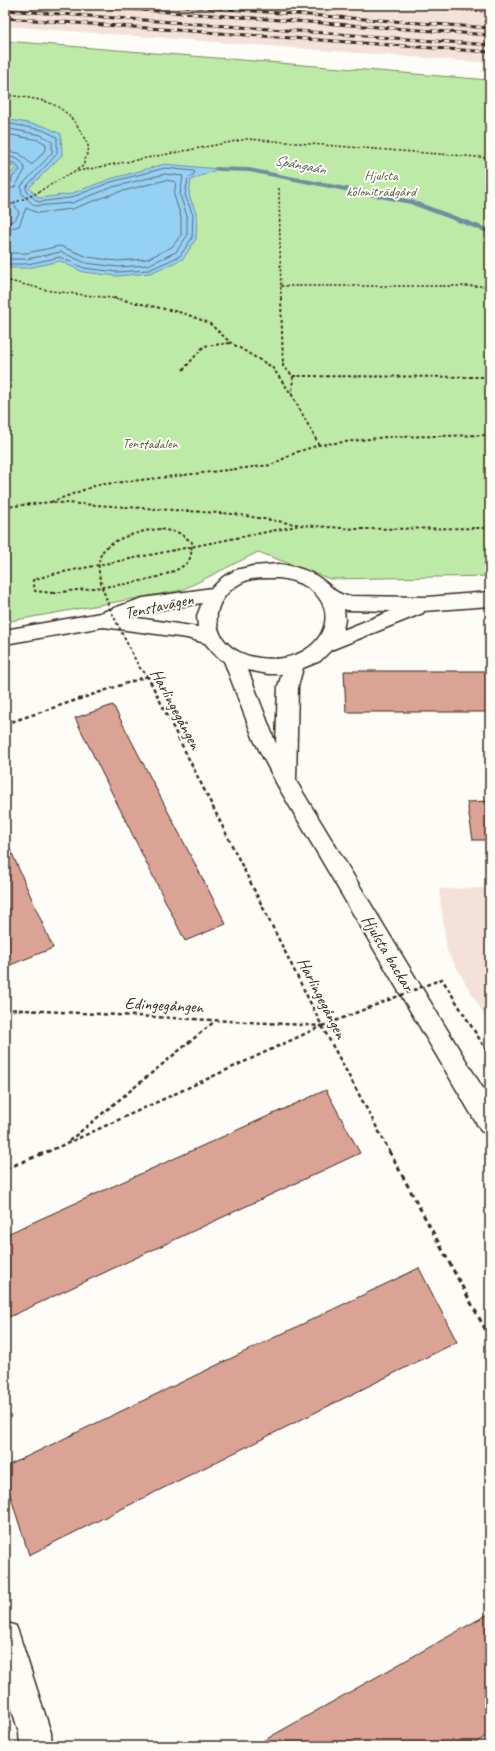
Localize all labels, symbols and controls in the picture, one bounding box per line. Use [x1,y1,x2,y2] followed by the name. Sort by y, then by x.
[273,151,328,179] water label: Spångaån
[346,167,418,200] park label: Hjulsta koloniträdgård
[122,435,178,452] park label: Tenstadalen
[123,588,196,624] street label: Tenstavägen
[146,665,207,754] street label: Harlingegången
[357,911,420,997] street label: Hjulsta backar
[293,954,352,1043] street label: Harlingegången
[124,992,205,1018] street label: Edingegången

